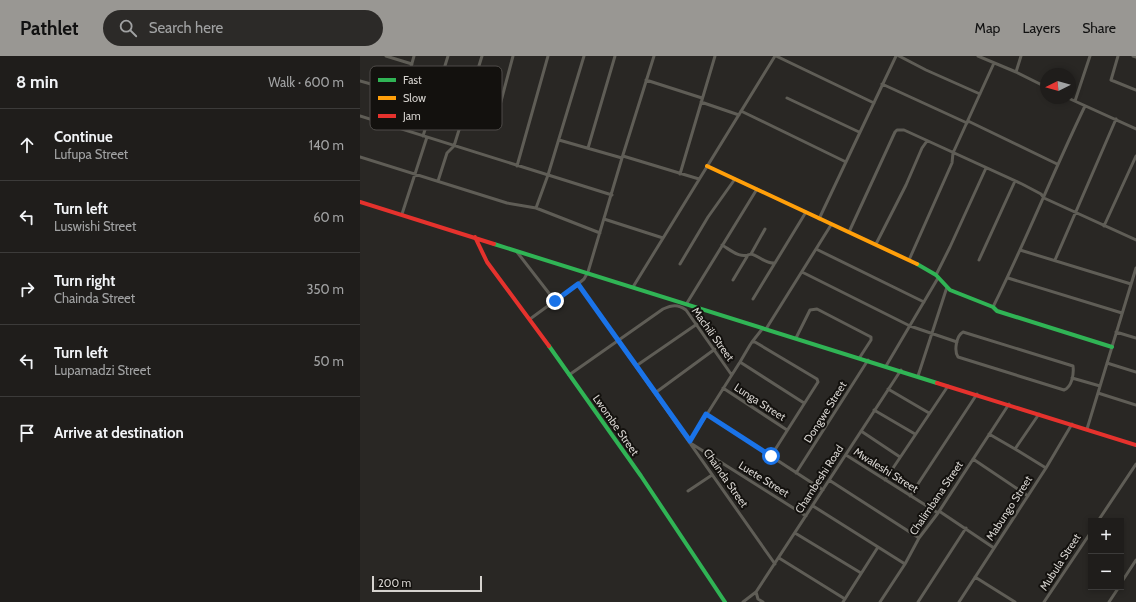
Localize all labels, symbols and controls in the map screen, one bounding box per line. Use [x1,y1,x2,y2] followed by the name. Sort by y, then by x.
[103,10,383,46] search box
[20,17,79,40] text: Pathlet
[117,17,139,39] icon: search
[149,19,223,37] text: Search here
[975,19,1000,37] text: Map
[1022,19,1060,37] text: Layers
[1082,19,1116,37] text: Share
[370,66,502,130] legend
[1040,68,1076,104] north arrow
[16,72,58,92] text: 8 min
[403,73,422,87] text: Fast
[268,74,344,90] text: Walk · 600 m
[403,91,426,105] text: Slow
[402,109,421,123] text: Jam
[54,128,113,146] text: Continue
[16,134,38,156] icon: ahead
[309,137,344,153] text: 140 m
[54,146,128,162] text: Lufupa Street
[54,200,108,218] text: Turn left
[16,206,38,228] icon: left
[313,209,344,225] text: 60 m
[54,218,136,234] text: Luswishi Street
[54,272,115,290] text: Turn right
[16,278,38,300] icon: right
[307,281,344,297] text: 350 m
[54,290,135,306] text: Chainda Street
[546,292,564,310] route end
[689,304,737,364] street label: Machili Street
[54,344,108,362] text: Turn left
[16,350,38,372] icon: left
[314,353,344,369] text: 50 m
[54,362,151,378] text: Lupamadzi Street
[801,378,850,445] street label: Dongwe Street
[732,380,789,424] street label: Lunga Street
[590,392,642,458] street label: Lwombe Street
[16,422,38,444] icon: arrive
[54,424,184,442] text: Arrive at destination
[792,442,846,516] street label: Chambeshi Road
[851,445,921,496] street label: Mwaleshi Street
[701,446,752,510] street label: Chainda Street
[762,447,780,465] route start
[736,458,792,500] street label: Luete Street
[906,458,966,538] street label: Chalimbana Street
[983,473,1035,543] street label: Mabungo Street
[1088,518,1124,590] map controls
[1088,518,1124,554] button: +
[1036,531,1084,593] street label: Mubula Street
[1088,554,1124,590] button: −
[372,574,482,593] scale bar
[378,576,411,590] text: 200 m

